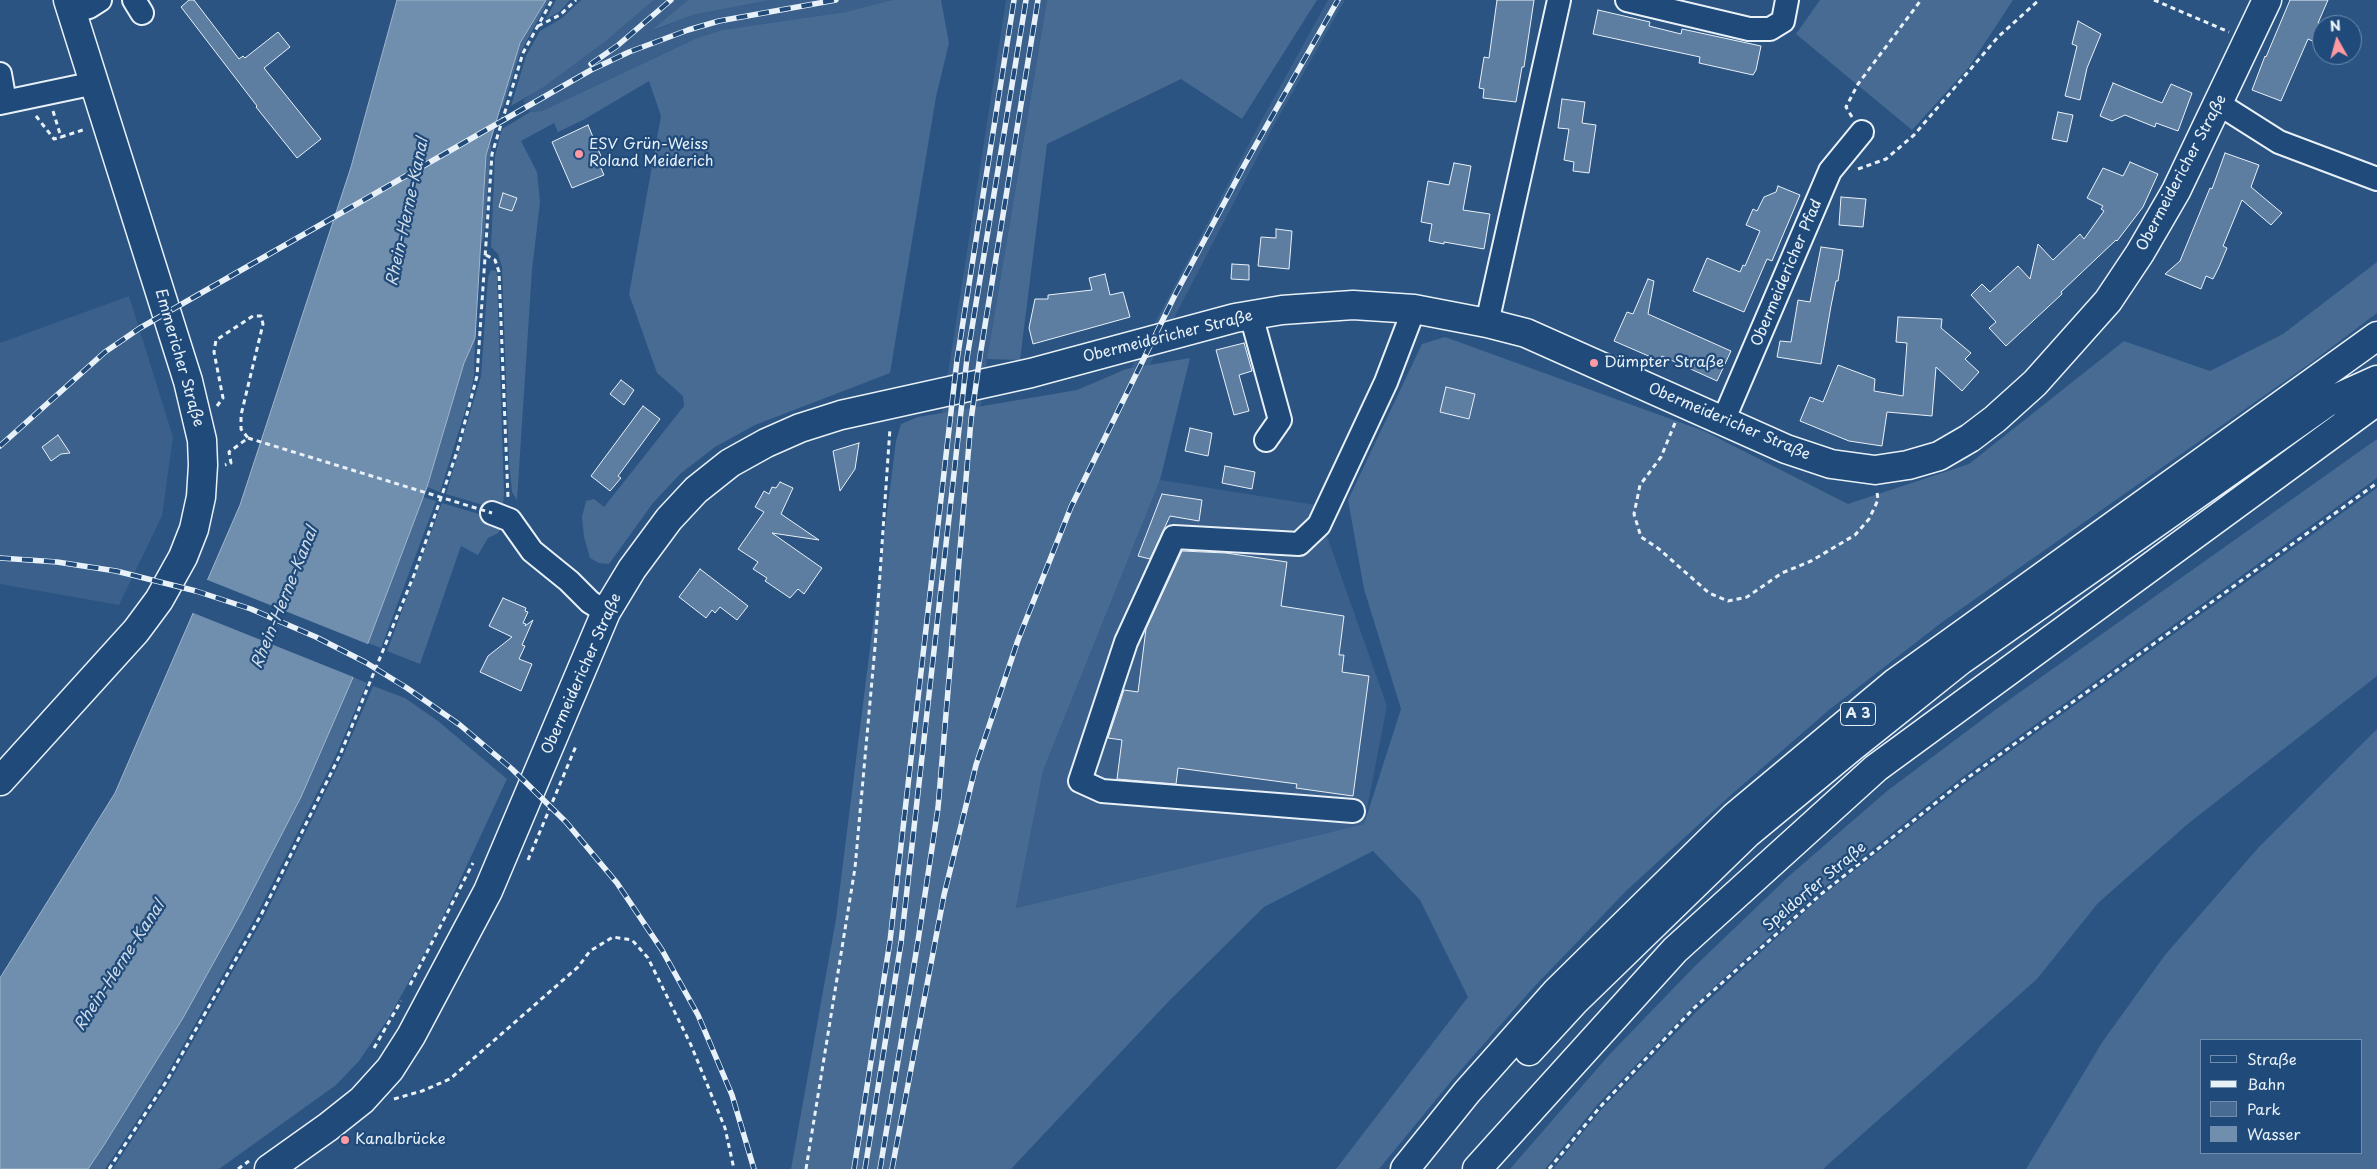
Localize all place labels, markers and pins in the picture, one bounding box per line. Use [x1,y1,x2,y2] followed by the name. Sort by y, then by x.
[589,136,713,171] place label: ESV Grün-Weiss Roland Meiderich
[573,148,585,160] marker: ESV Grün-Weiss Roland Meiderich
[1604,354,1724,372] place label: Dümpter Straße
[1588,357,1600,369] marker: Dümpter Straße
[355,1131,446,1149] place label: Kanalbrücke
[339,1134,351,1146] marker: Kanalbrücke

